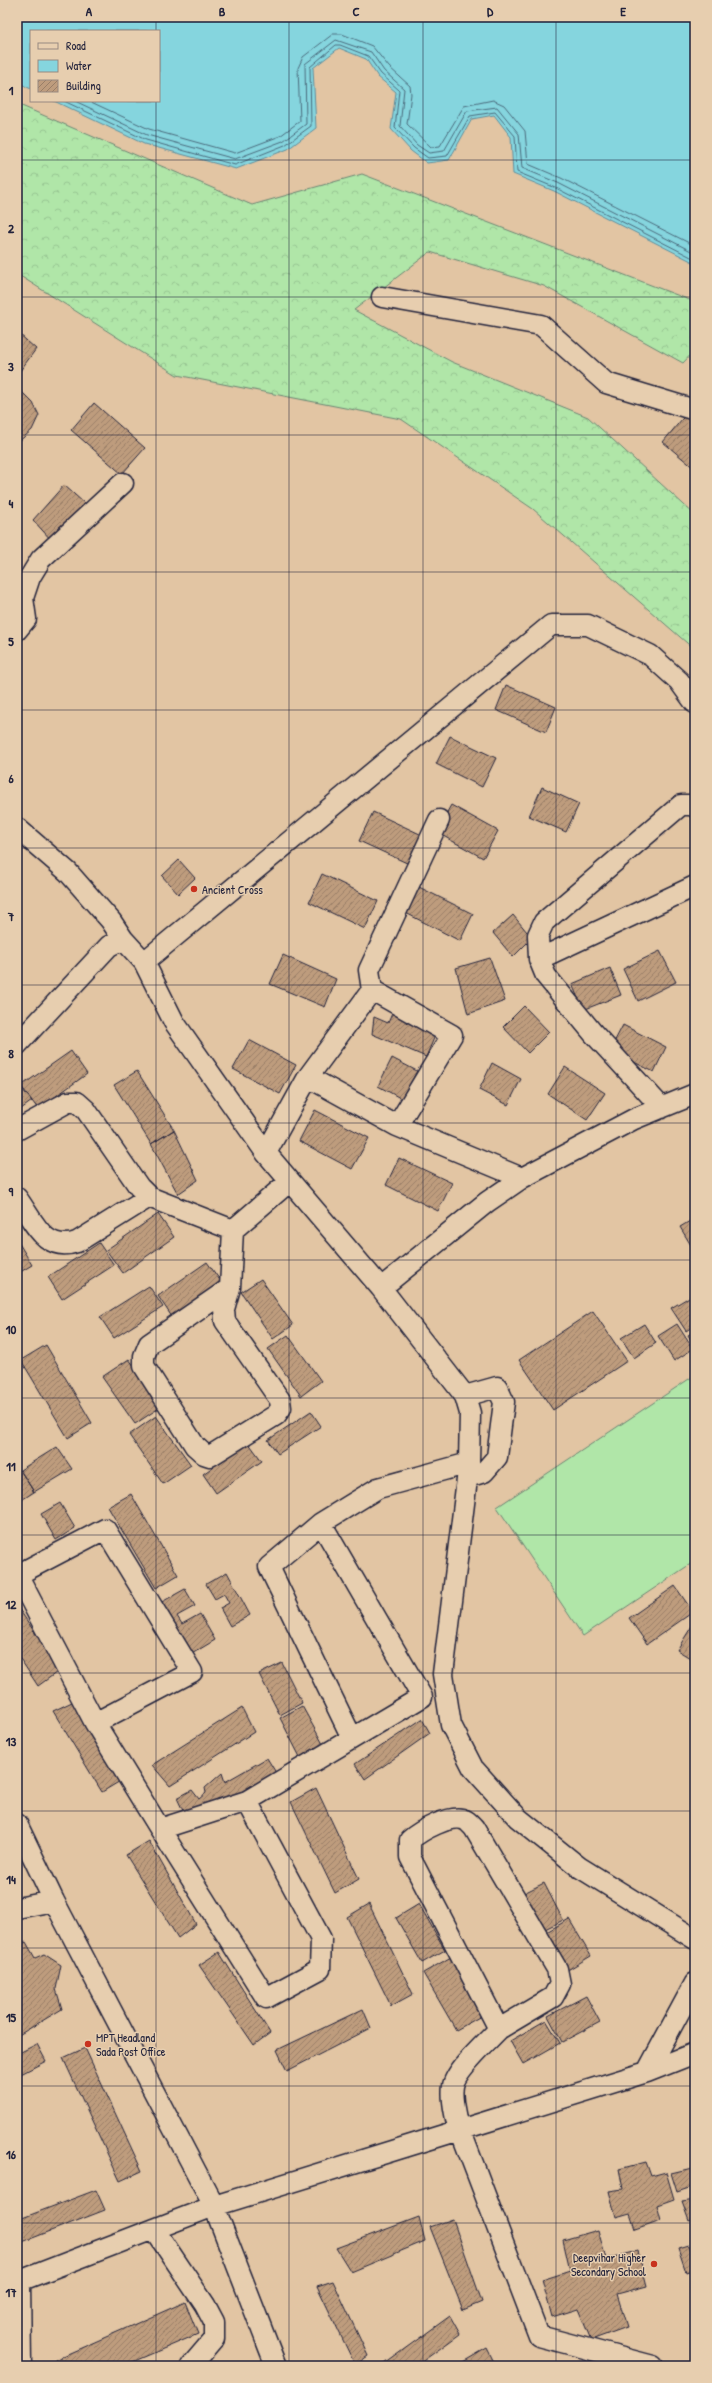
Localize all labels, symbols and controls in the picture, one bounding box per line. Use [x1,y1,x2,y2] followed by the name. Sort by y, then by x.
[86,2,93,20] text: A
[219,2,226,20] text: B
[352,2,360,20] text: C
[487,2,494,20] text: D
[620,2,626,20] text: E
[30,30,160,102] legend
[66,37,86,54] text: Road
[66,57,92,74] text: Water
[66,77,101,94] text: Building
[9,81,14,99] text: 1
[8,219,15,237] text: 2
[8,357,14,375] text: 3
[9,494,14,512] text: 4
[8,632,14,650] text: 5
[8,769,14,787] text: 6
[202,881,263,898] place label: Ancient Cross
[189,884,199,894] marker: Ancient Cross
[7,907,15,925] text: 7
[8,1044,14,1062] text: 8
[9,1182,14,1200] text: 9
[6,1320,16,1338] text: 10
[6,1457,16,1475] text: 11
[6,1595,17,1613] text: 12
[6,1732,16,1750] text: 13
[6,1870,16,1888] text: 14
[6,2008,17,2026] text: 15
[96,2029,166,2060] place label: MPT Headland Sada Post Office
[83,2039,93,2049] marker: MPT Headland Sada Post Office
[6,2145,17,2163] text: 16
[571,2249,647,2280] place label: Deepvihar Higher Secondary School
[649,2259,659,2269] marker: Deepvihar Higher Secondary School
[5,2283,17,2301] text: 17

